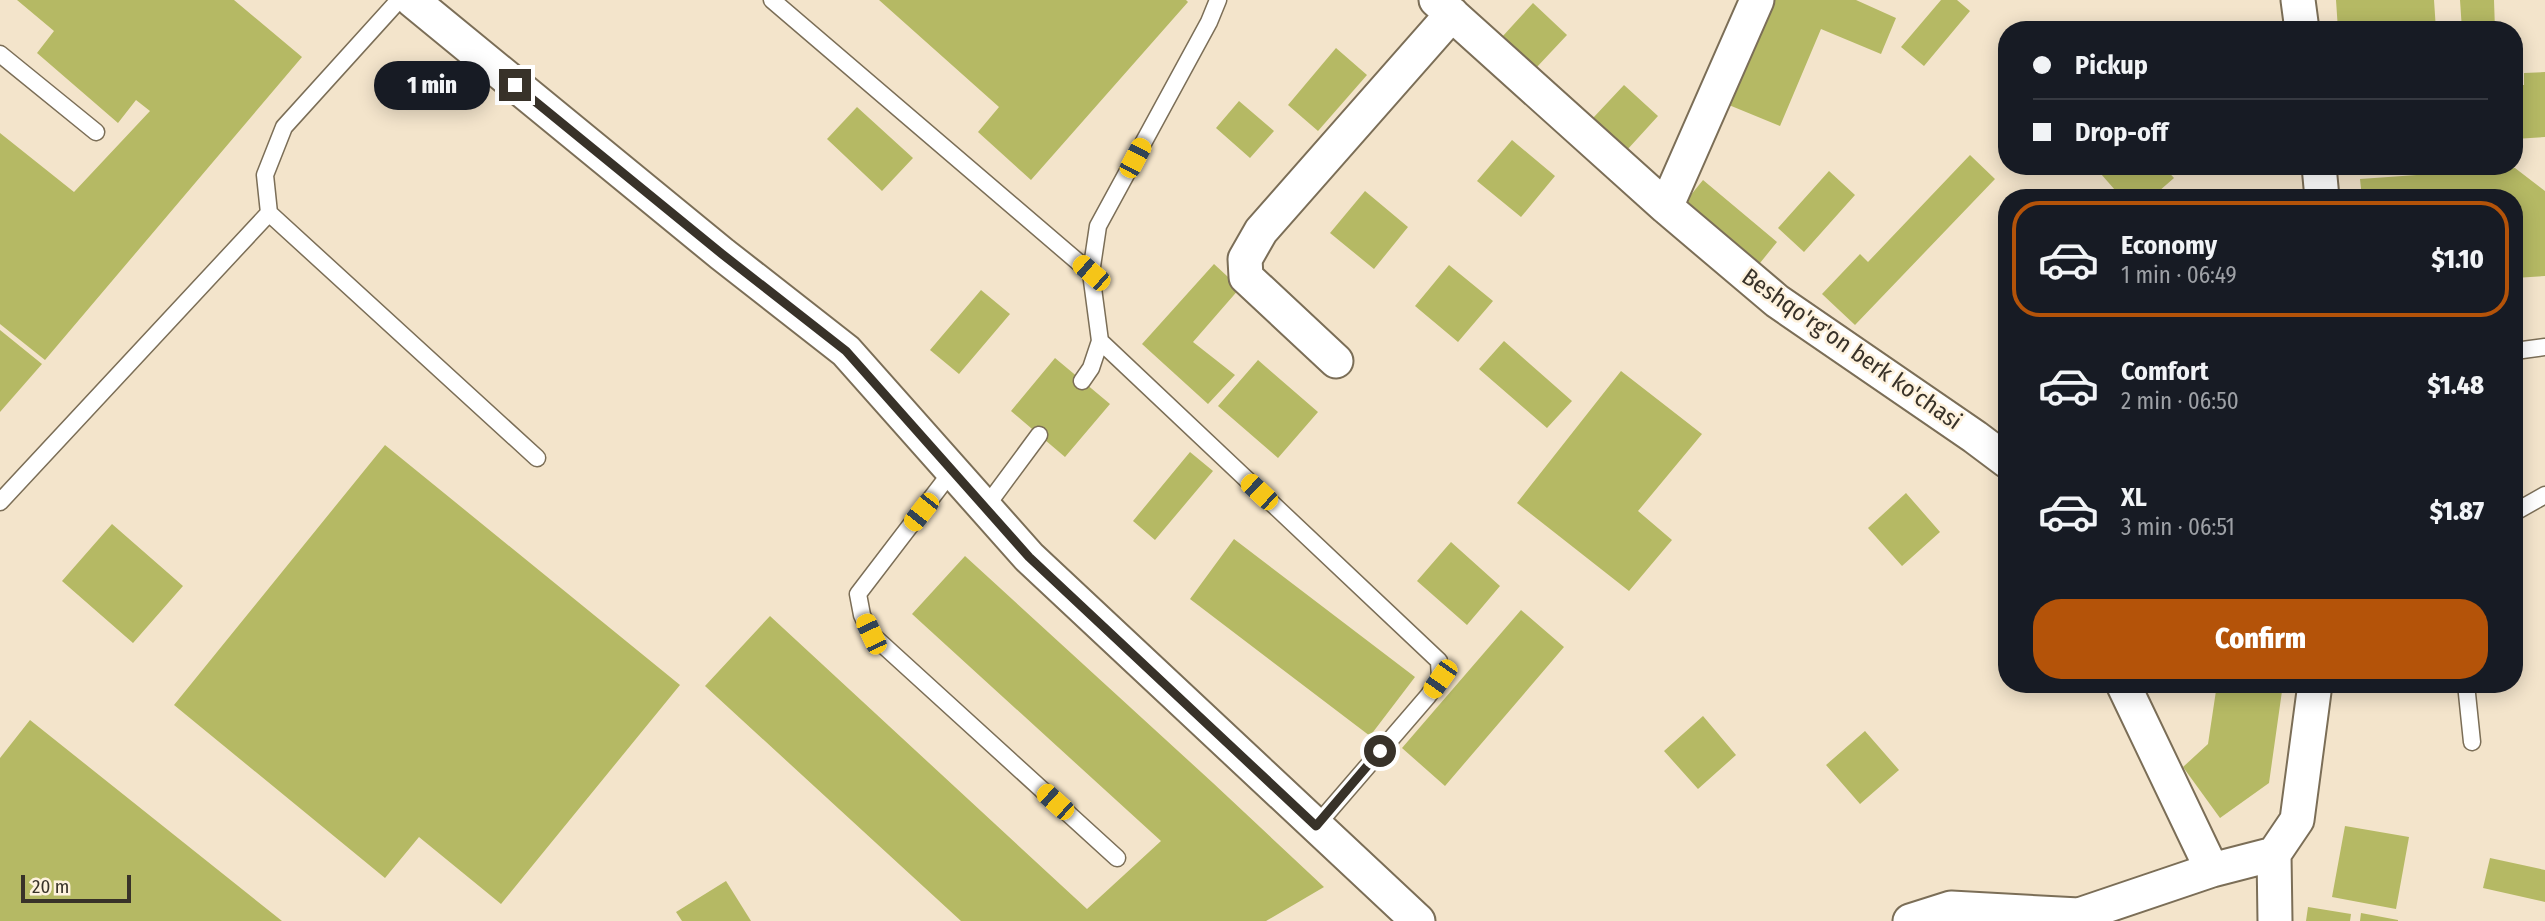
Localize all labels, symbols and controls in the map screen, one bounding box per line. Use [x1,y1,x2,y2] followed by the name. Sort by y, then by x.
[2075,50,2148,81] text: Pickup
[375,60,490,110] callout: 1 min
[499,69,531,101] route end
[407,71,457,99] text: 1 min
[2075,117,2168,148] text: Drop-off
[1116,135,1155,181] car
[2037,228,2100,291] icon: car
[2121,230,2217,261] text: Economy
[2432,244,2484,275] text: $1.10
[1069,251,1114,295] car
[2121,261,2237,289] text: 1 min · 06:49
[1737,263,1967,435] street label: Beshqo'rg'on berk ko'chasi
[2037,354,2100,417] icon: car
[2121,356,2209,387] text: Comfort
[2428,370,2484,401] text: $1.48
[2121,387,2239,415] text: 2 min · 06:50
[1237,470,1282,514] car
[2037,480,2100,543] icon: car
[2121,482,2147,513] text: XL
[900,489,943,535] car
[2430,496,2484,527] text: $1.87
[2121,513,2235,541] text: 3 min · 06:51
[2033,599,2488,679] button: Confirm
[853,611,890,657] car
[1420,656,1461,702] car
[1364,735,1396,767] route start
[1033,780,1078,824] car
[21,872,131,904] scale bar
[32,875,69,898] text: 20 m

